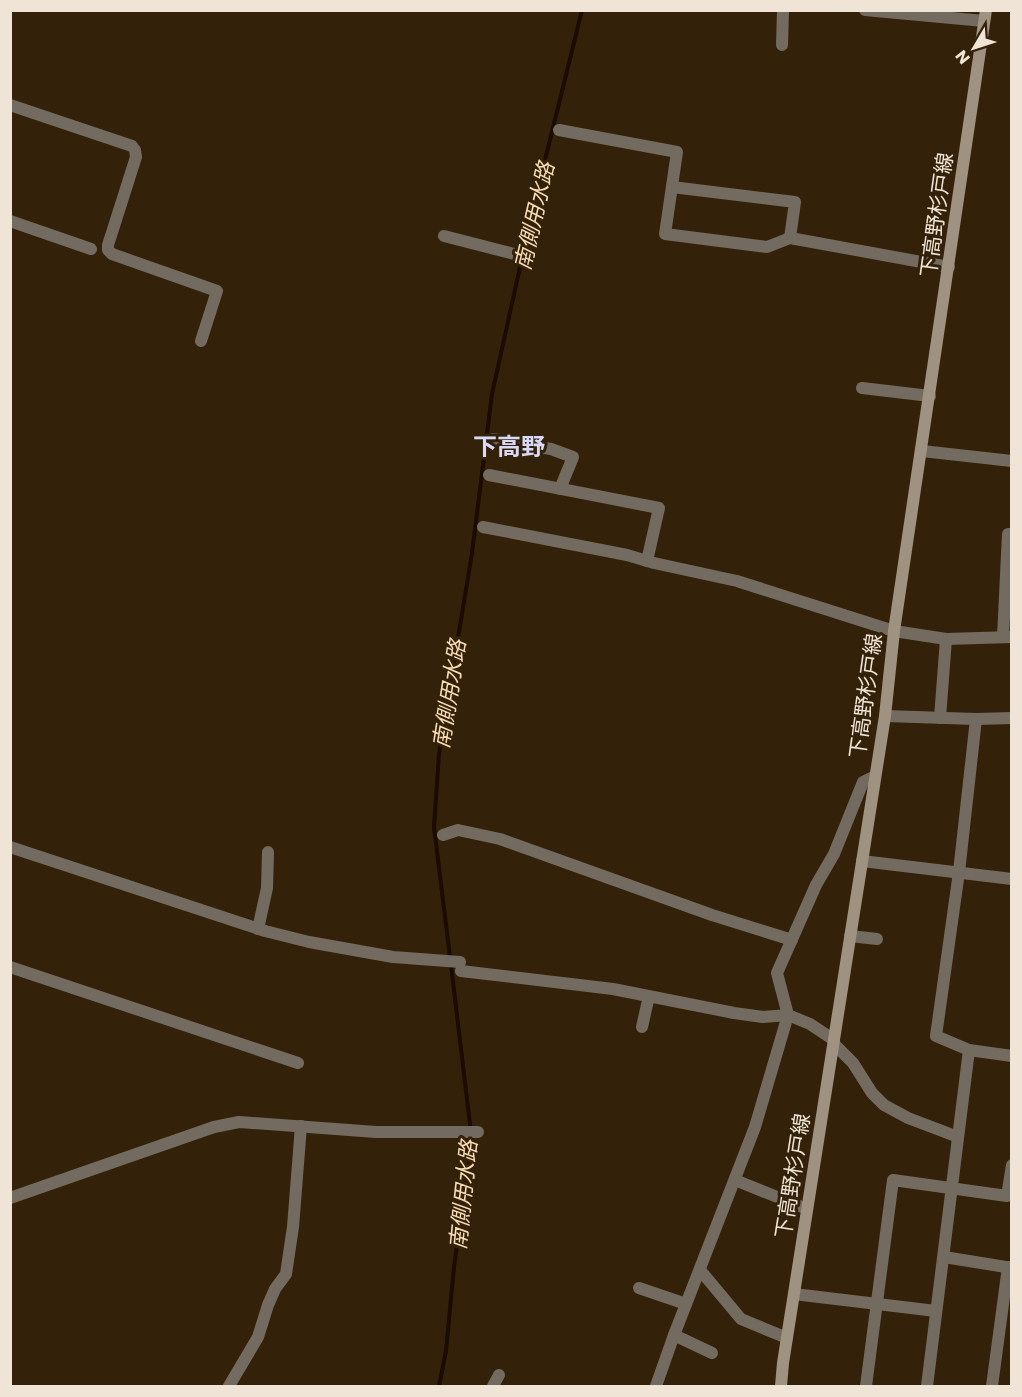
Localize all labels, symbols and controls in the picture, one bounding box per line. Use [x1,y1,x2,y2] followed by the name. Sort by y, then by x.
[944,18,1004,78] north arrow
[950,45,975,69] text: N
[913,151,960,279] street label: 下高野杉戸線
[507,157,562,273] water label: 南側用水路
[473,430,545,463] district label: 下高野
[842,632,889,760] street label: 下高野杉戸線
[426,635,474,751] water label: 南側用水路
[768,1111,817,1240] street label: 下高野杉戸線
[442,1137,485,1251] water label: 南側用水路

